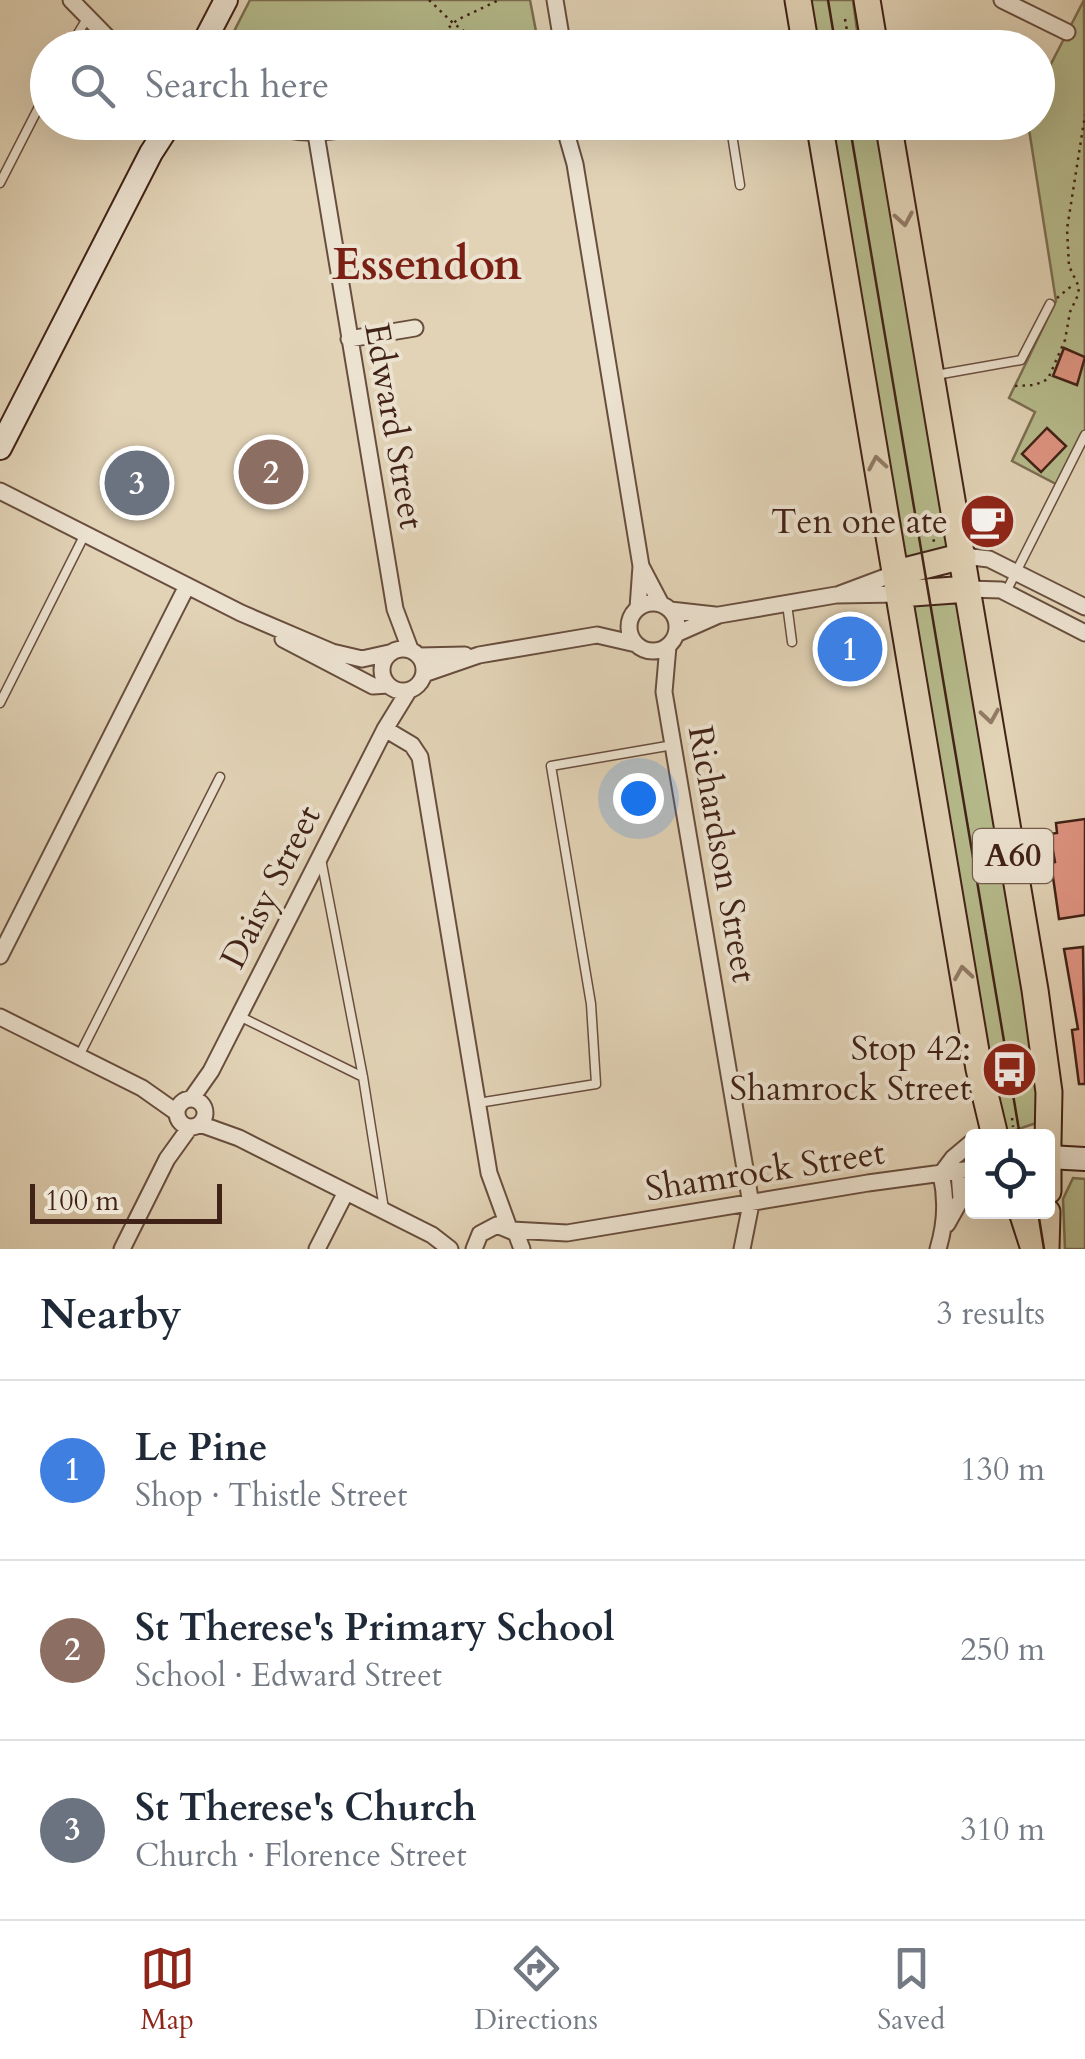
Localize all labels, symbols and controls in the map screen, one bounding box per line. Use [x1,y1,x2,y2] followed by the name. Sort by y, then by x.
[30,30,1055,140] search box
[65,58,120,113] icon: search
[145,59,329,111] text: Search here
[893,210,914,227] one-way arrow
[332,234,522,295] district label: Essendon
[352,319,436,533] street label: Edward Street
[238,434,304,510] pin: 2
[104,446,170,520] pin: 3
[867,455,888,471] one-way arrow
[957,492,1017,552] cafe icon: Ten one ate
[771,498,948,546] place label: Ten one ate
[818,612,882,686] pin: 1
[979,708,1000,724] one-way arrow
[676,722,768,986] street label: Richardson Street
[613,773,664,824] your location
[209,797,333,977] street label: Daisy Street
[973,829,1053,883] road number: A60
[953,965,974,981] one-way arrow
[730,1025,971,1113] place label: Stop 42: Shamrock Street
[980,1039,1040,1099] bus stop icon: Stop 42: Shamrock Street
[642,1128,888,1214] street label: Shamrock Street
[965,1129,1055,1219] map controls
[965,1129,1055,1219] button: locate
[30,1179,222,1224] scale bar
[45,1182,119,1220] text: 100 m
[40,1286,182,1343] text: Nearby
[937,1292,1045,1336] text: 3 results
[135,1422,268,1474] text: Le Pine
[64,1448,81,1492] text: 1
[960,1448,1045,1492] text: 130 m
[135,1474,407,1518] text: Shop · Thistle Street
[135,1602,614,1654] text: St Therese's Primary School
[64,1628,81,1672] text: 2
[960,1628,1045,1672] text: 250 m
[135,1654,442,1698] text: School · Edward Street
[135,1782,476,1834] text: St Therese's Church
[64,1808,81,1852] text: 3
[960,1808,1045,1852] text: 310 m
[135,1834,467,1878] text: Church · Florence Street
[140,1941,195,2039] tab: Map
[474,1941,598,2039] tab: Directions
[877,1941,945,2039] tab: Saved

